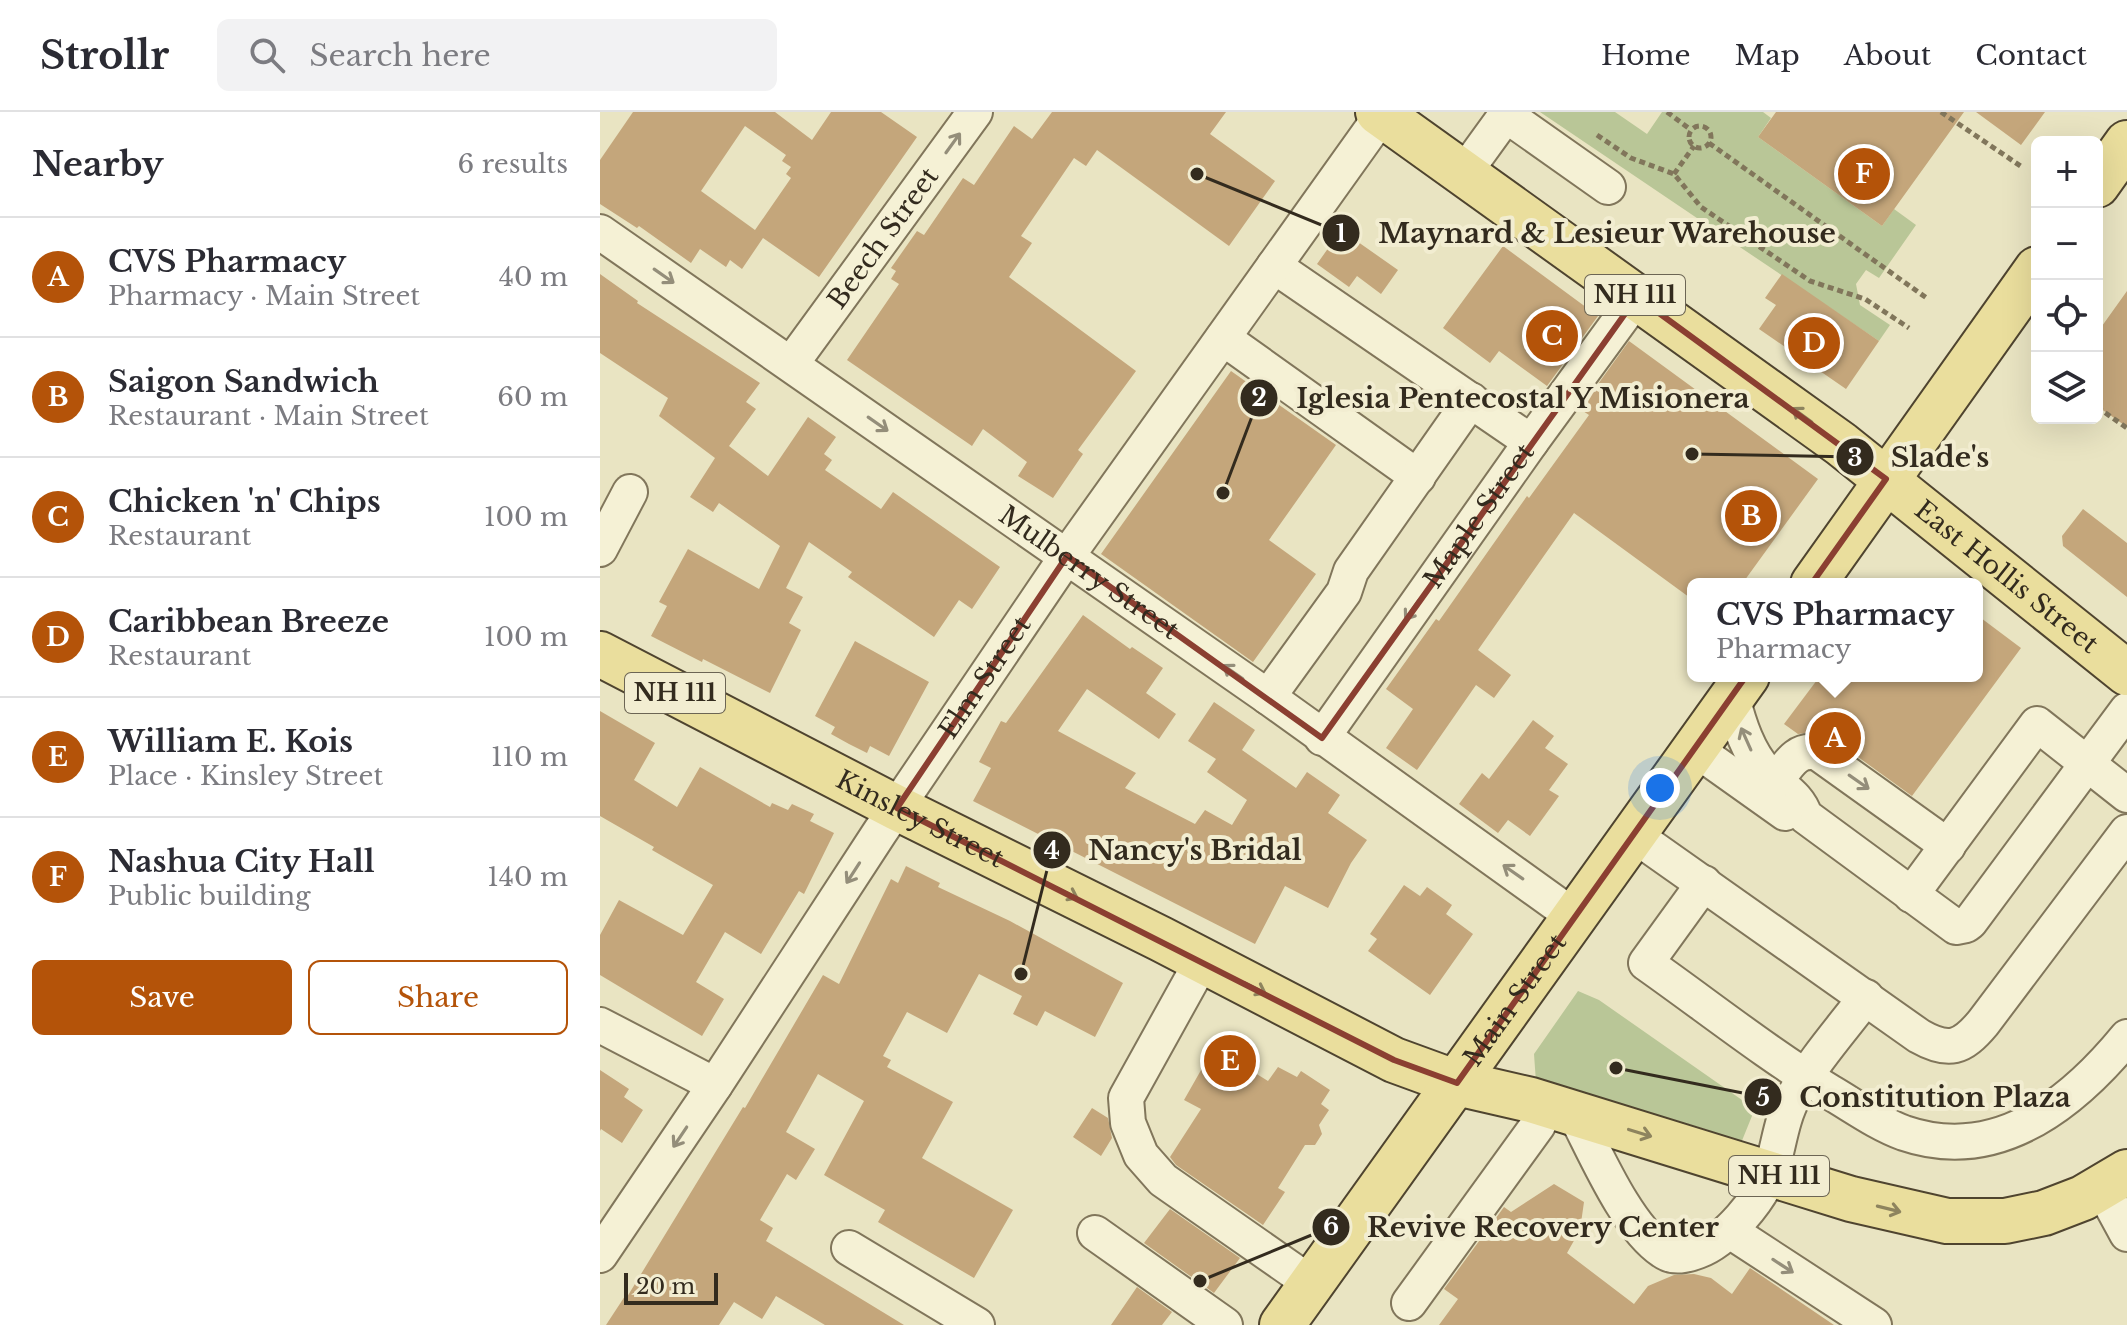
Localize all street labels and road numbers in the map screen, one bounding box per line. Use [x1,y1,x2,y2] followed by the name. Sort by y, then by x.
[821,161,945,315] street label: Beech Street
[1585,275,1685,315] road number: NH 111
[1417,437,1541,594] street label: Maple Street
[1908,494,2105,660] street label: East Hollis Street
[993,499,1185,646] street label: Mulberry Street
[932,610,1038,745] street label: Elm Street
[625,673,725,713] road number: NH 111
[831,763,1009,874] street label: Kinsley Street
[1457,927,1573,1072] street label: Main Street
[1729,1156,1829,1196] road number: NH 111

